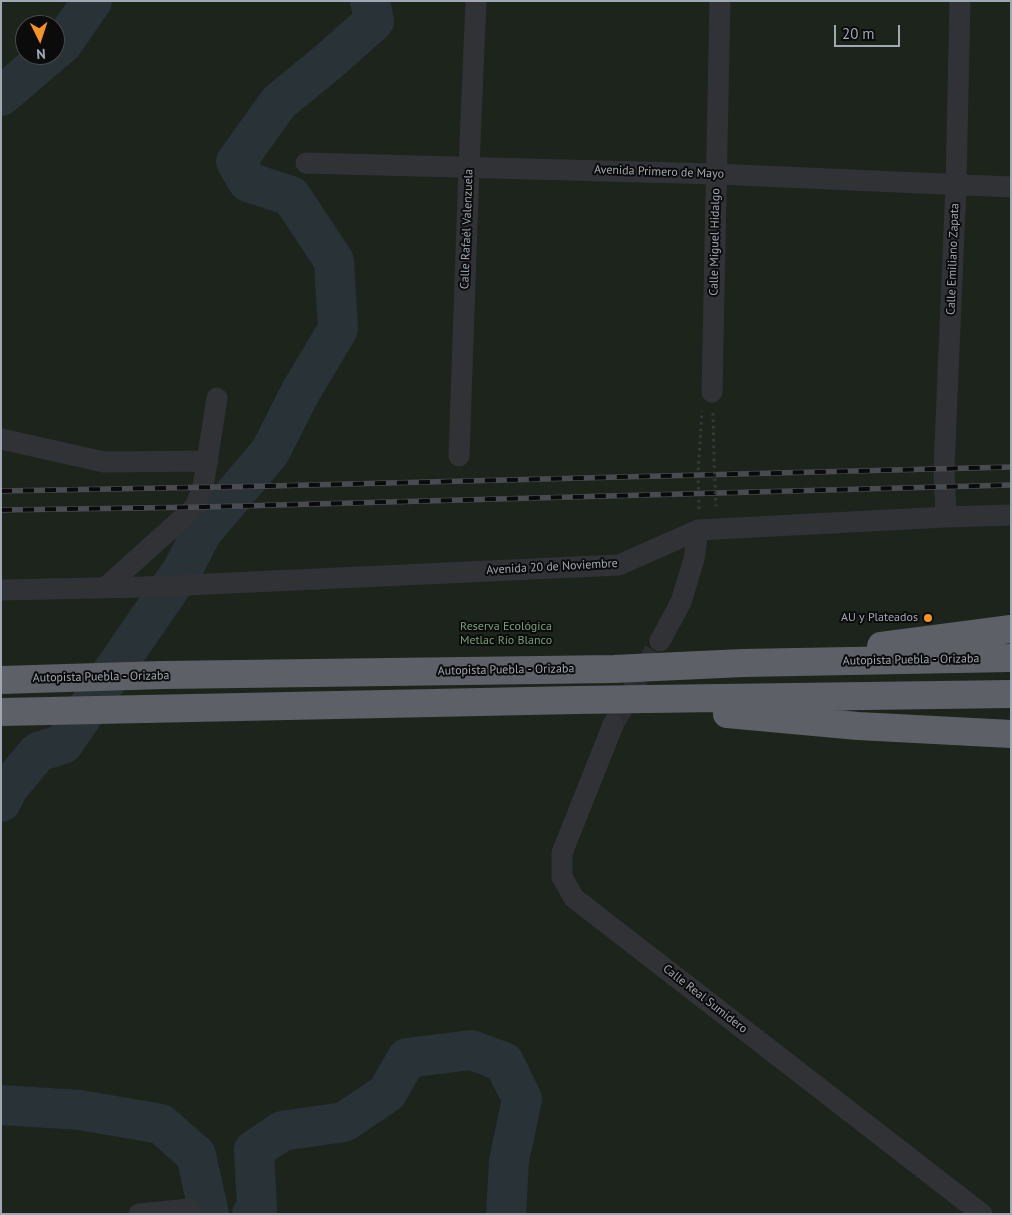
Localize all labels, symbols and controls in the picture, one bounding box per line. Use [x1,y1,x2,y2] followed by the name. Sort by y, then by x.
[15,15,65,65] north arrow
[837,15,903,47] scale bar
[842,24,875,43] text: 20 m
[36,45,46,63] text: N
[594,163,724,181] street label: Avenida Primero de Mayo
[458,169,476,289] street label: Calle Rafaél Valenzuela
[707,188,723,296] street label: Calle Miguel Hidalgo
[944,203,962,315] street label: Calle Emiliano Zapata
[486,556,618,578] street label: Avenida 20 de Noviembre
[841,611,918,625] place label: AU y Plateados
[922,612,934,624] marker: AU y Plateados
[460,620,552,648] park label: Reserva Ecológica Metlac Río Blanco
[843,652,979,668] street label: Autopista Puebla - Orizaba
[438,662,574,678] street label: Autopista Puebla - Orizaba
[33,669,169,685] street label: Autopista Puebla - Orizaba
[660,962,750,1036] street label: Calle Real Sumidero

